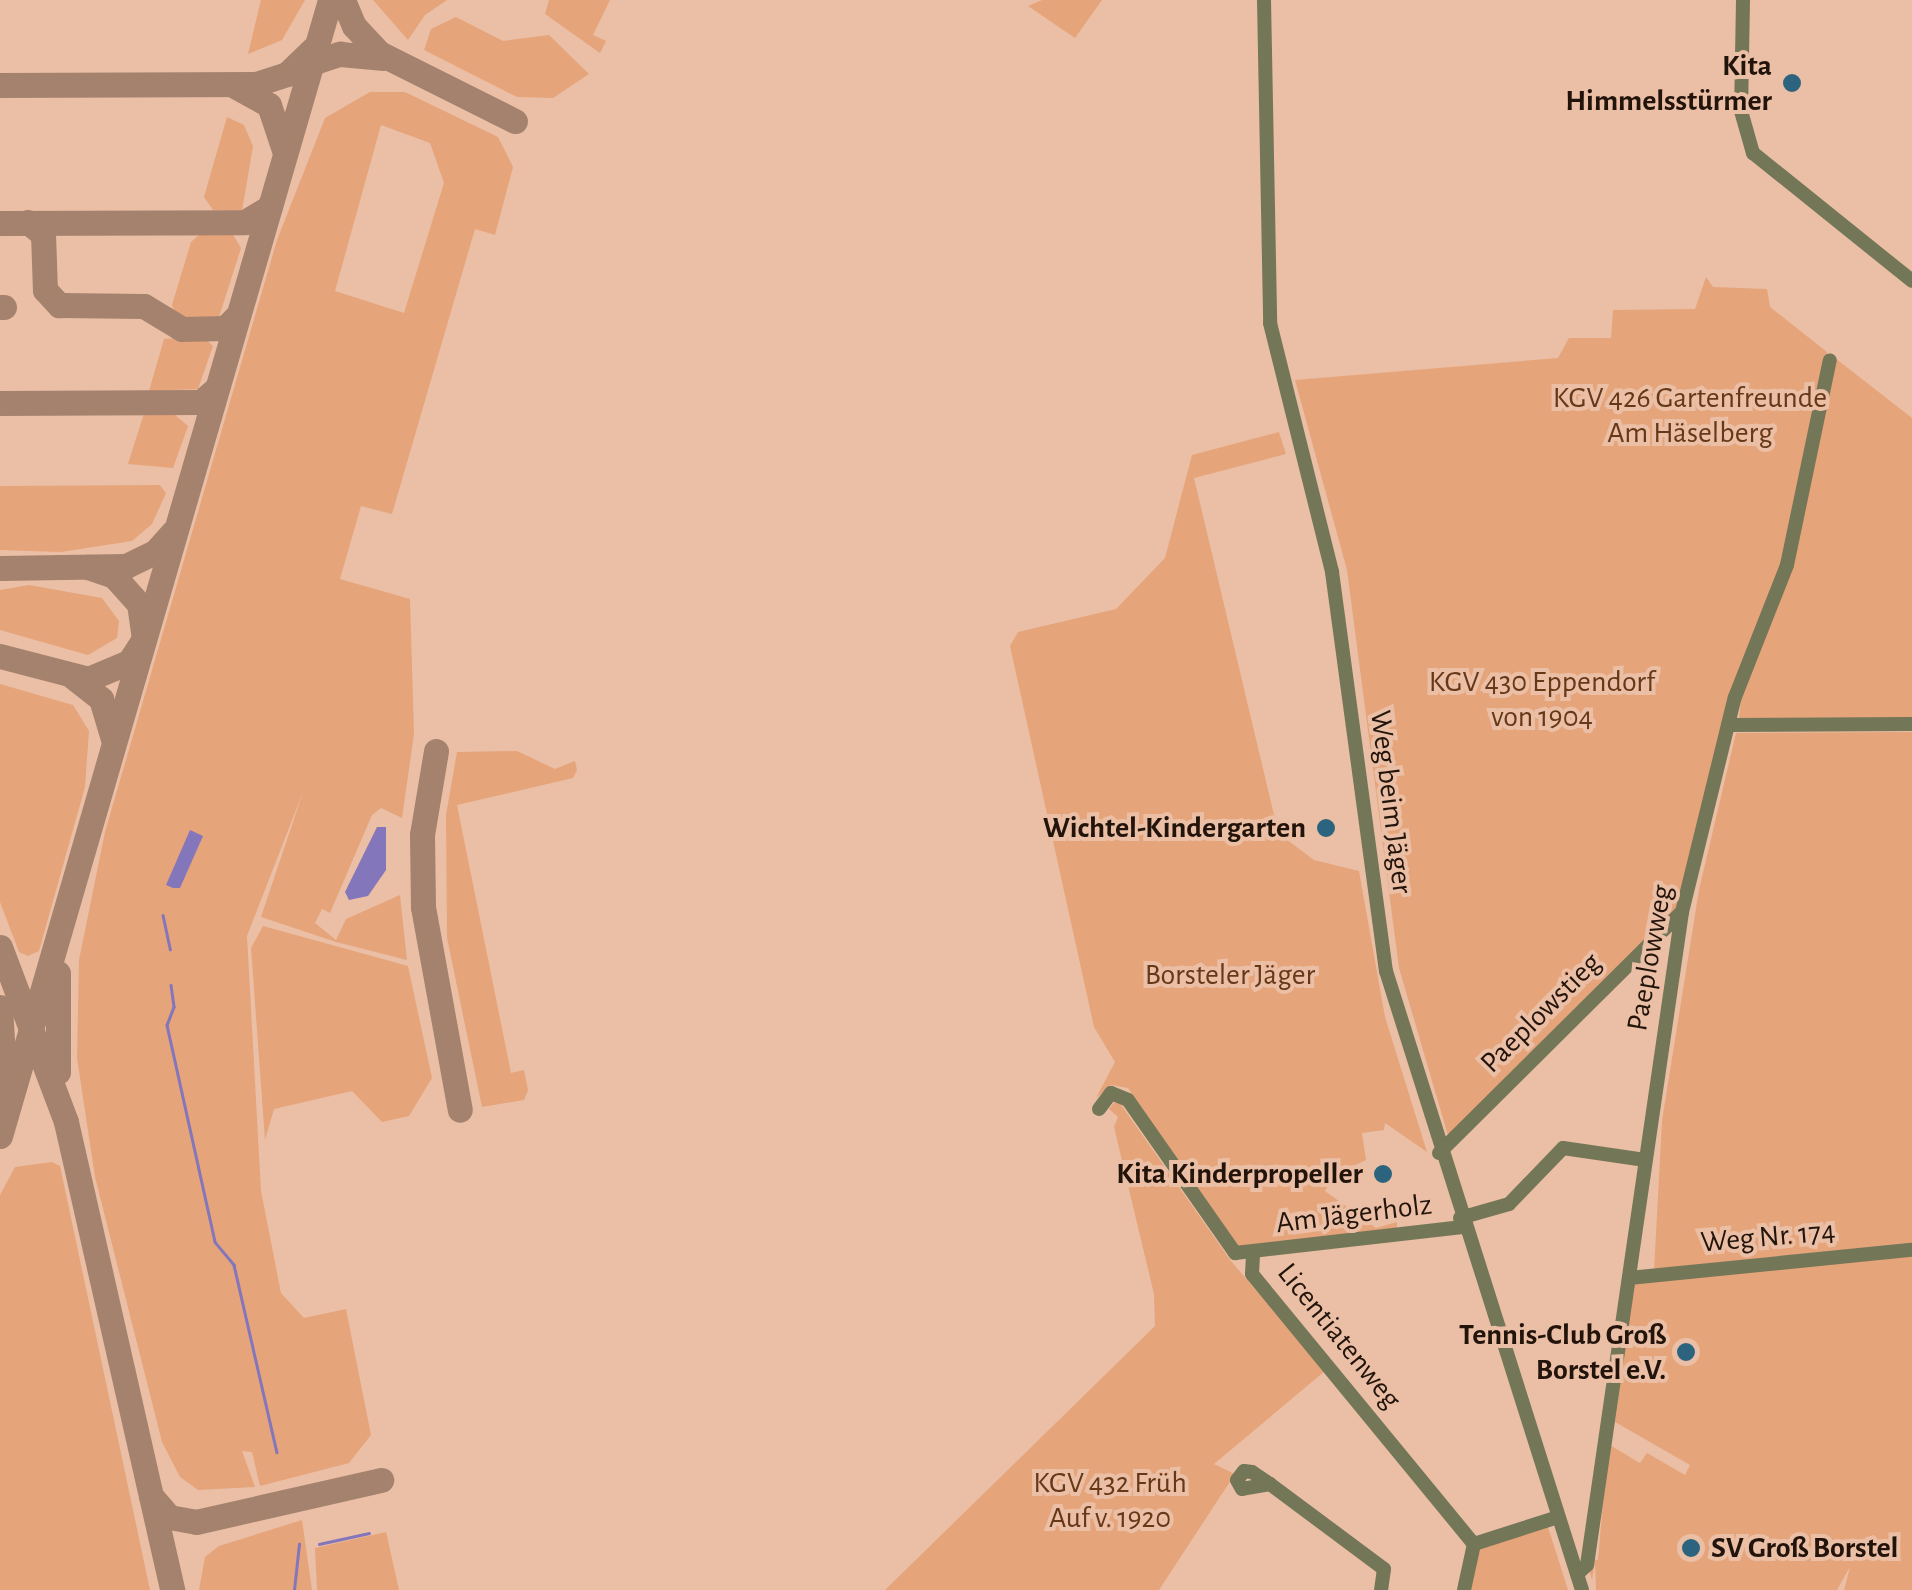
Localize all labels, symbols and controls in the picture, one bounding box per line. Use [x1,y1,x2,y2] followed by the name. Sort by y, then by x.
[1565,48,1772,118] place label: Kita Himmelsstürmer
[1781,72,1803,94] marker: Kita Himmelsstürmer
[1553,380,1827,450] park label: KGV 426 Gartenfreunde Am Häselberg
[1429,664,1655,734] park label: KGV 430 Eppendorf von 1904
[1362,708,1420,896] street label: Weg beim Jäger
[1043,810,1306,846] place label: Wichtel-Kindergarten
[1315,817,1337,839] marker: Wichtel-Kindergarten
[1619,882,1681,1034] street label: Paeplowweg
[1473,945,1609,1081] street label: Paeplowstieg
[1145,957,1315,993] park label: Borsteler Jäger
[1116,1156,1363,1192] place label: Kita Kinderpropeller
[1372,1163,1394,1185] marker: Kita Kinderpropeller
[1274,1187,1434,1241] street label: Am Jägerholz
[1699,1213,1837,1261] street label: Weg Nr. 174
[1269,1256,1409,1416] street label: Licentiatenweg
[1459,1317,1666,1388] place label: Tennis-Club Groß Borstel e.V.
[1675,1341,1697,1363] marker: Tennis-Club Groß Borstel e.V.
[1033,1465,1187,1536] park label: KGV 432 Früh Auf v. 1920
[1711,1530,1898,1566] place label: SV Groß Borstel
[1680,1537,1702,1559] marker: SV Groß Borstel

